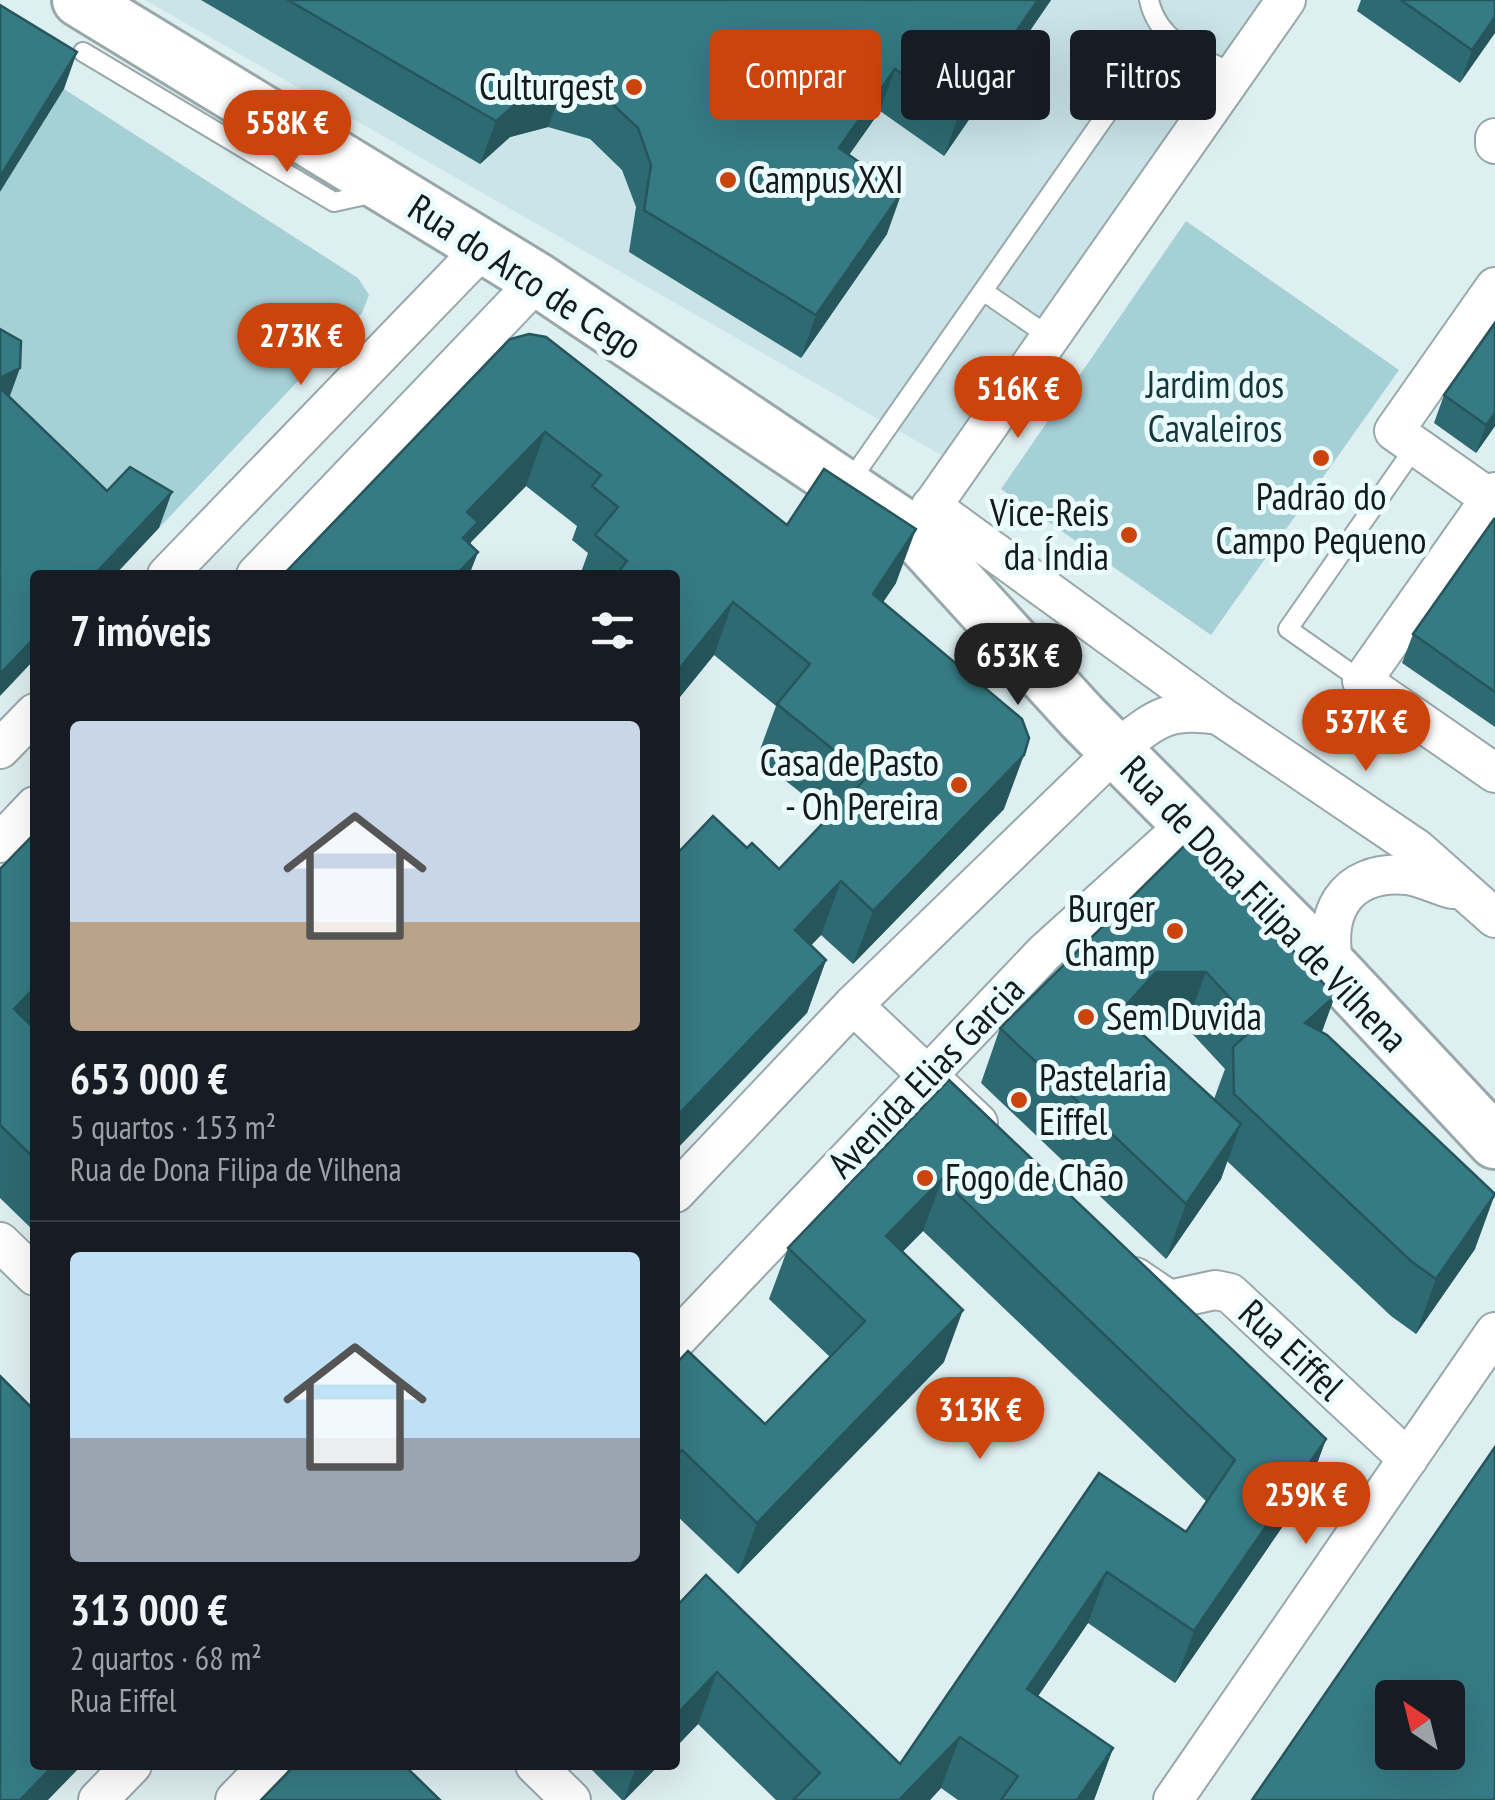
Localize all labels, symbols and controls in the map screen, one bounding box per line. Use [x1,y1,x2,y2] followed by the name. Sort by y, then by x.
[710,30,881,120] chip: Comprar
[901,30,1050,120] chip: Alugar
[1070,30,1216,120] chip: Filtros
[479,61,615,110] place label: Culturgest
[623,76,645,98] marker: Culturgest
[206,90,368,175] pin: 558K €
[245,101,329,143] text: 558K €
[748,154,904,203] place label: Campus XXI
[717,169,739,191] marker: Campus XXI
[400,182,652,369] street label: Rua do Arco de Cego
[220,303,382,388] pin: 273K €
[259,314,343,356] text: 273K €
[937,356,1099,441] pin: 516K €
[1145,359,1284,452] park label: Jardim dos Cavaleiros
[976,367,1060,409] text: 516K €
[1310,447,1332,469] marker: Padrão do Campo Pequeno
[1216,471,1426,564] place label: Padrão do Campo Pequeno
[989,487,1109,580] place label: Vice-Reis da Índia
[1118,524,1140,546] marker: Vice-Reis da Índia
[70,603,211,658] text: 7 imóveis
[585,603,640,658] icon: filters
[937,623,1099,708] pin: 653K €
[976,634,1060,676] text: 653K €
[1285,689,1447,774] pin: 537K €
[1324,700,1408,742] text: 537K €
[760,737,939,830] place label: Casa de Pasto - Oh Pereira
[1111,744,1419,1062] street label: Rua de Dona Filipa de Vilhena
[948,774,970,796] marker: Casa de Pasto - Oh Pereira
[265,786,445,966] icon: home
[1064,883,1156,976] place label: Burger Champ
[1164,920,1186,942] marker: Burger Champ
[816,964,1034,1187] street label: Avenida Elias Garcia
[1106,991,1262,1040] place label: Sem Duvida
[1075,1006,1097,1028] marker: Sem Duvida
[70,1051,228,1106] text: 653 000 €
[1039,1052,1167,1145] place label: Pastelaria Eiffel
[1008,1089,1030,1111] marker: Pastelaria Eiffel
[70,1106,276,1148] text: 5 quartos · 153 m²
[70,1148,401,1190] text: Rua de Dona Filipa de Vilhena
[945,1152,1124,1201] place label: Fogo de Chão
[914,1167,936,1189] marker: Fogo de Chão
[1229,1288,1355,1410] street label: Rua Eiffel
[265,1317,445,1497] icon: home
[899,1377,1061,1462] pin: 313K €
[938,1388,1022,1430] text: 313K €
[1225,1462,1387,1547] pin: 259K €
[1264,1473,1348,1515] text: 259K €
[70,1582,228,1637] text: 313 000 €
[70,1637,262,1679] text: 2 quartos · 68 m²
[70,1679,176,1721] text: Rua Eiffel
[1375,1680,1465,1770] north arrow
[1375,1680,1465,1770] map controls

